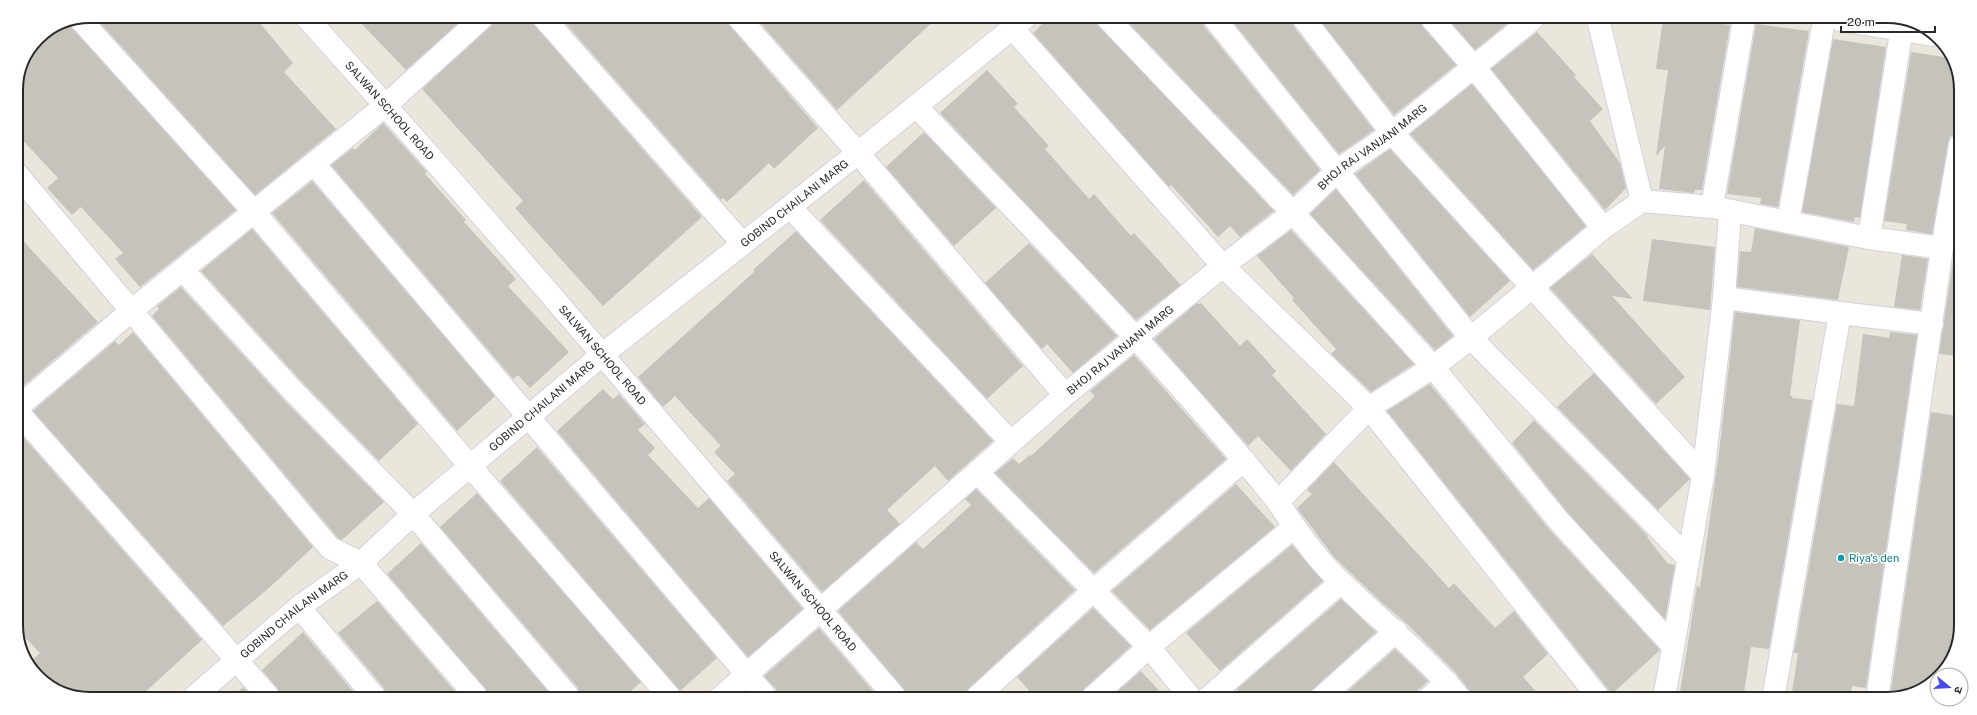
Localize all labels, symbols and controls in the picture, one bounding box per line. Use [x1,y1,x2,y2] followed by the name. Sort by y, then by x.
[1841,8,1935,34] scale bar
[1847,15,1875,29] text: 20 m
[343,59,437,163] street label: SALWAN SCHOOL ROAD
[1315,101,1429,192] street label: BHOJ RAJ VANJANI MARG
[738,157,851,249] street label: GOBIND CHAILANI MARG
[556,303,649,408] street label: SALWAN SCHOOL ROAD
[1065,303,1176,397] street label: BHOJ RAJ VANJANI MARG
[487,358,597,453] street label: GOBIND CHAILANI MARG
[767,549,859,654] street label: SALWAN SCHOOL ROAD
[1849,552,1899,564] place label: Riya's den
[1836,553,1846,563] marker: Riya's den
[238,568,350,661] street label: GOBIND CHAILANI MARG
[1929,667,1969,707] north arrow
[1952,685,1965,696] text: उ

